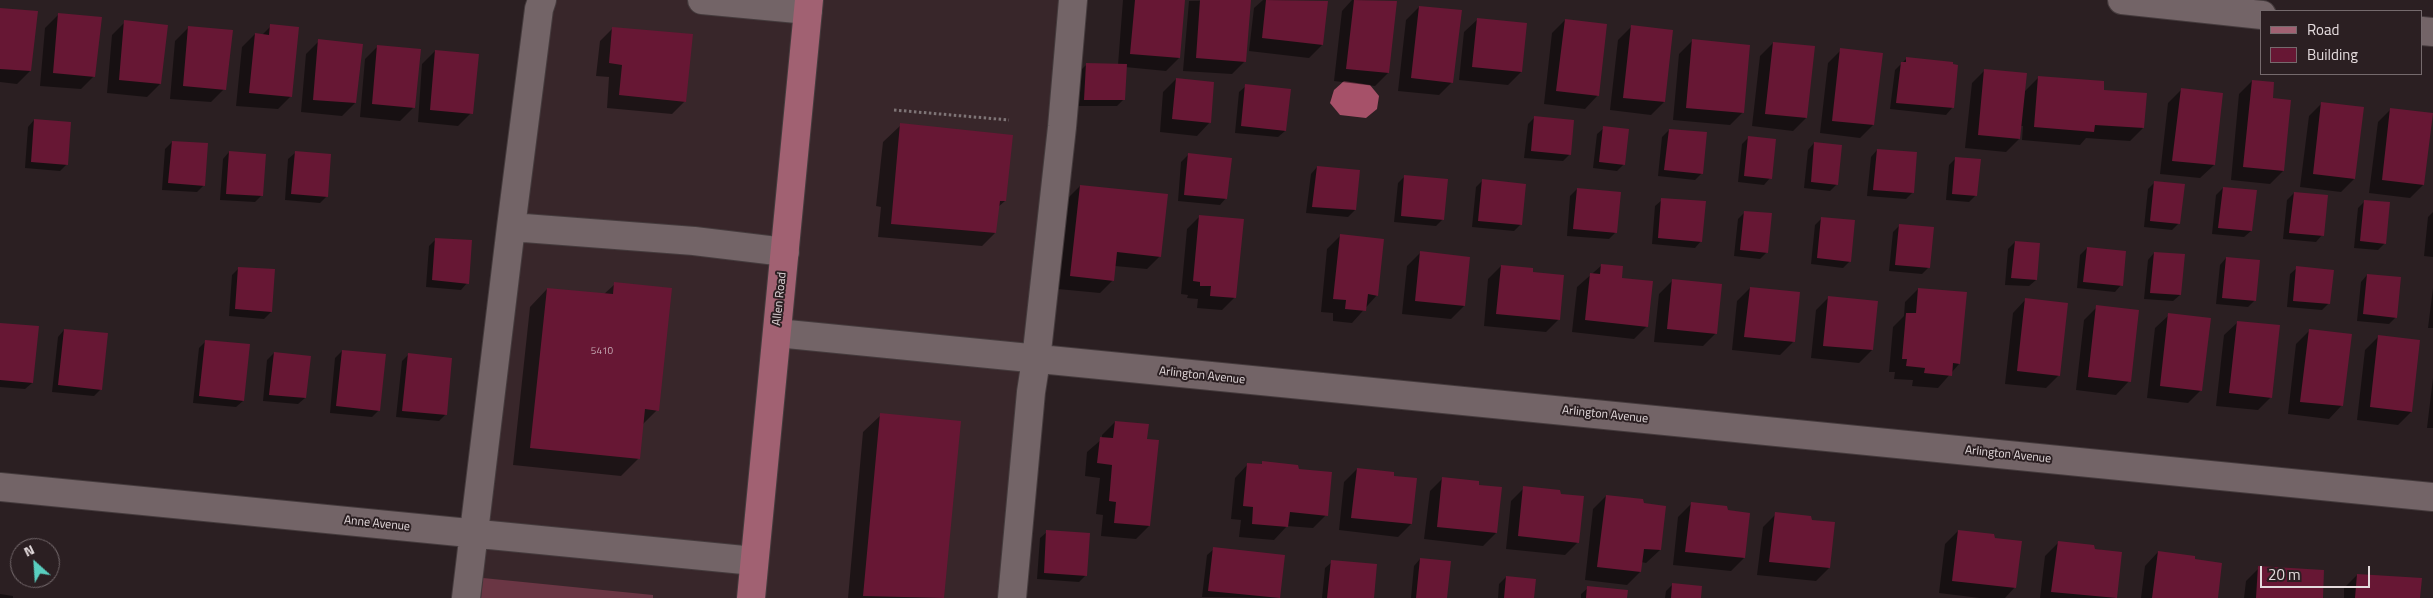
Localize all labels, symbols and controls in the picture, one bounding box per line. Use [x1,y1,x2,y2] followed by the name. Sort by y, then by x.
[2260,10,2423,75] legend
[2307,18,2339,41] text: Road
[2307,43,2358,66] text: Building
[770,271,790,327] street label: Allen Road
[591,346,613,358] house number: 5410
[1158,364,1246,388] street label: Arlington Avenue
[1561,403,1649,427] street label: Arlington Avenue
[1964,443,2052,467] street label: Arlington Avenue
[343,513,411,535] street label: Anne Avenue
[10,538,60,588] north arrow
[20,538,38,562] text: N
[2263,556,2373,588] scale bar
[2268,563,2301,586] text: 20 m

